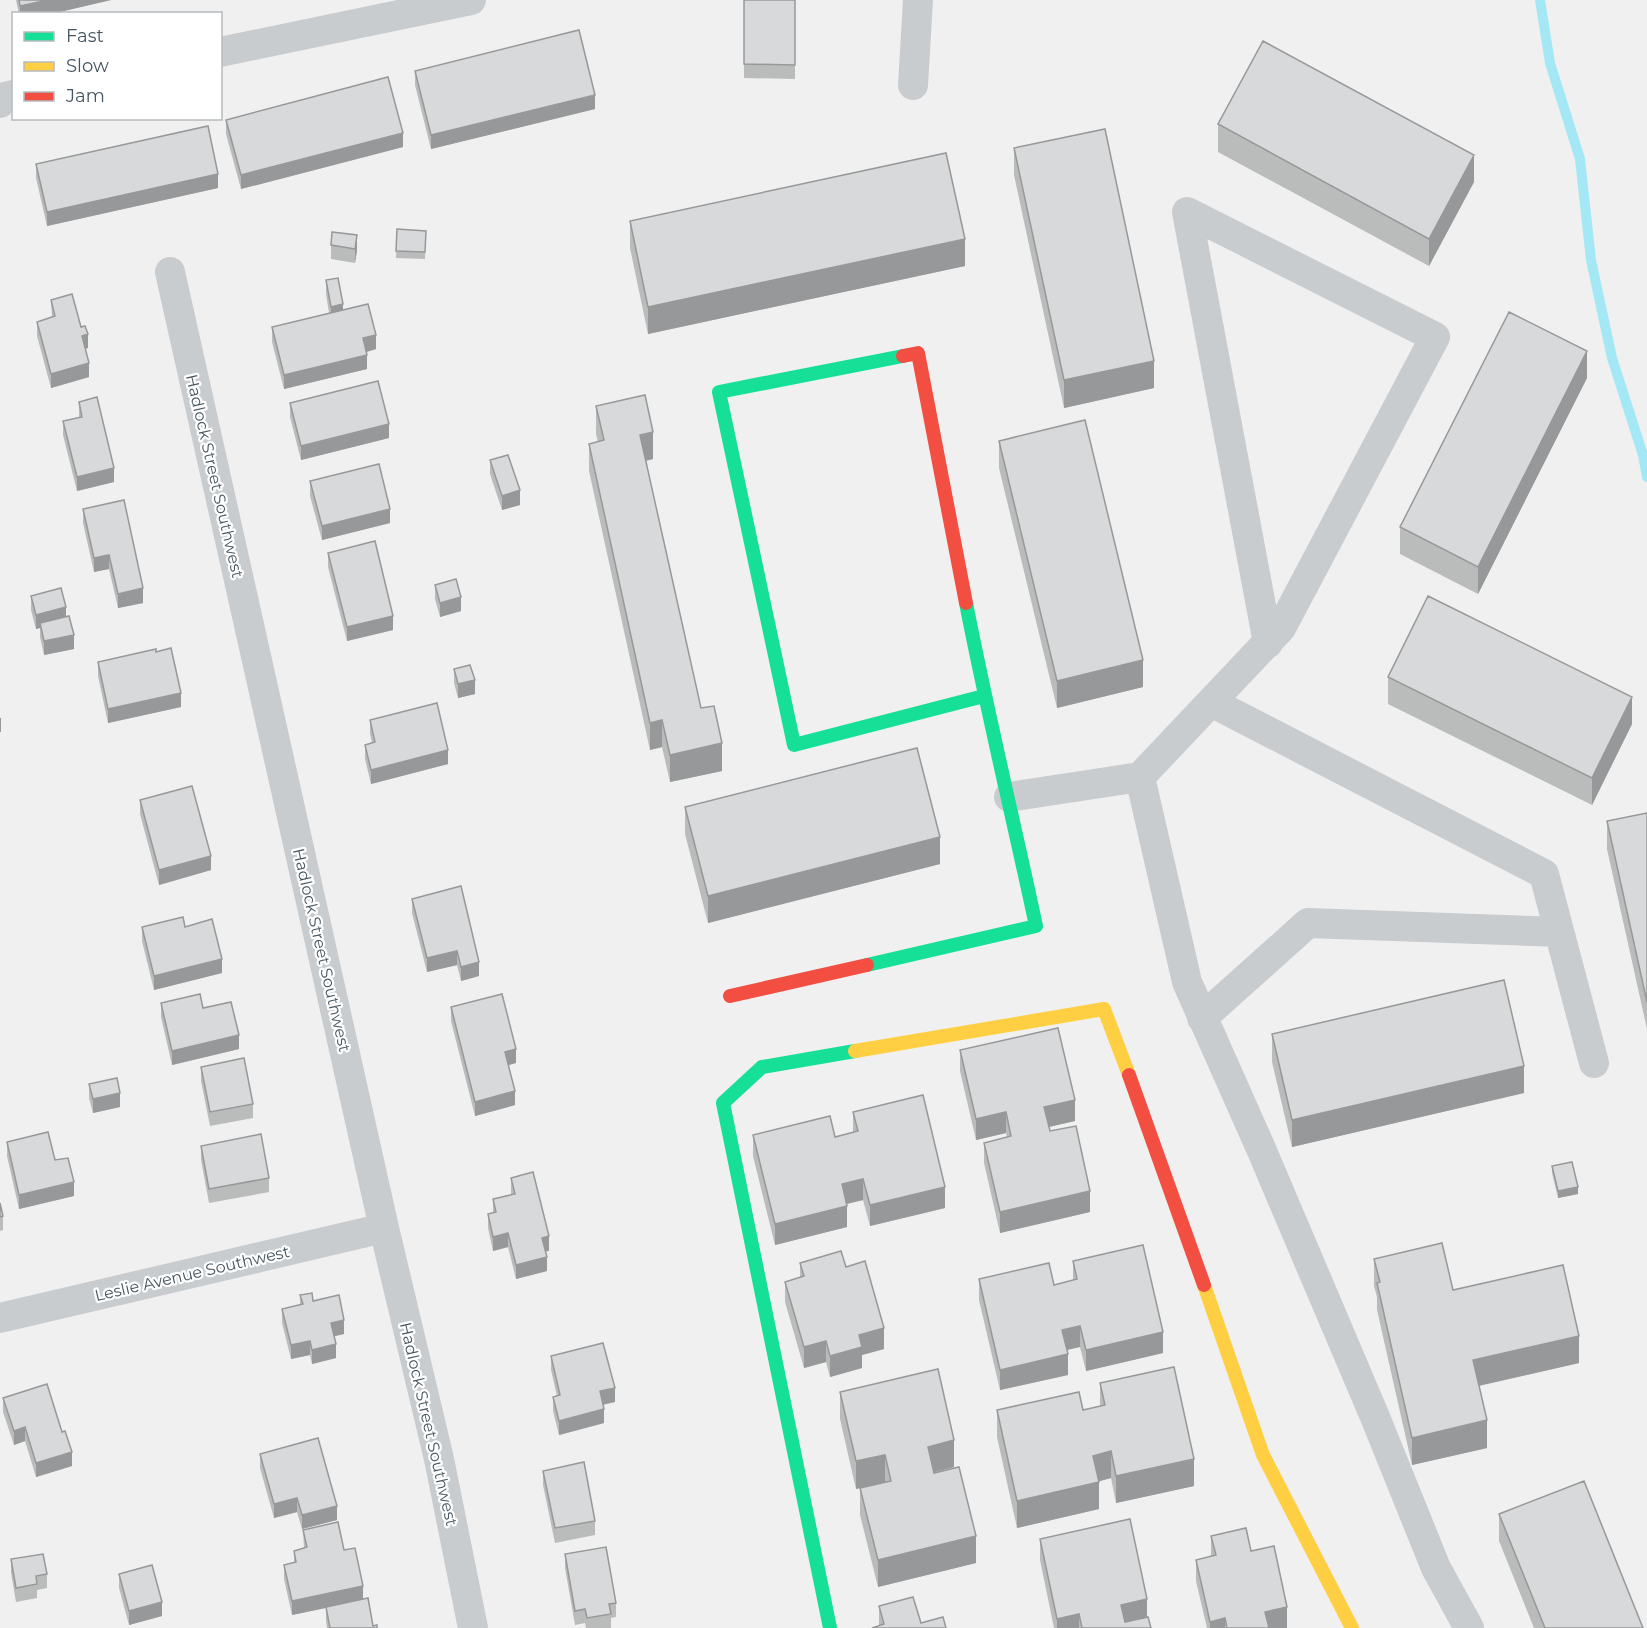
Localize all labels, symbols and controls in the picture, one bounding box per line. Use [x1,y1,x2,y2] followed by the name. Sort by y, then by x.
[12,12,222,120] legend
[66,25,104,47] text: Fast
[66,55,109,77] text: Slow
[65,85,105,107] text: Jam
[182,372,247,580] street label: Hadlock Street Southwest
[289,846,354,1054] street label: Hadlock Street Southwest
[93,1242,292,1305] street label: Leslie Avenue Southwest
[396,1320,461,1528] street label: Hadlock Street Southwest

